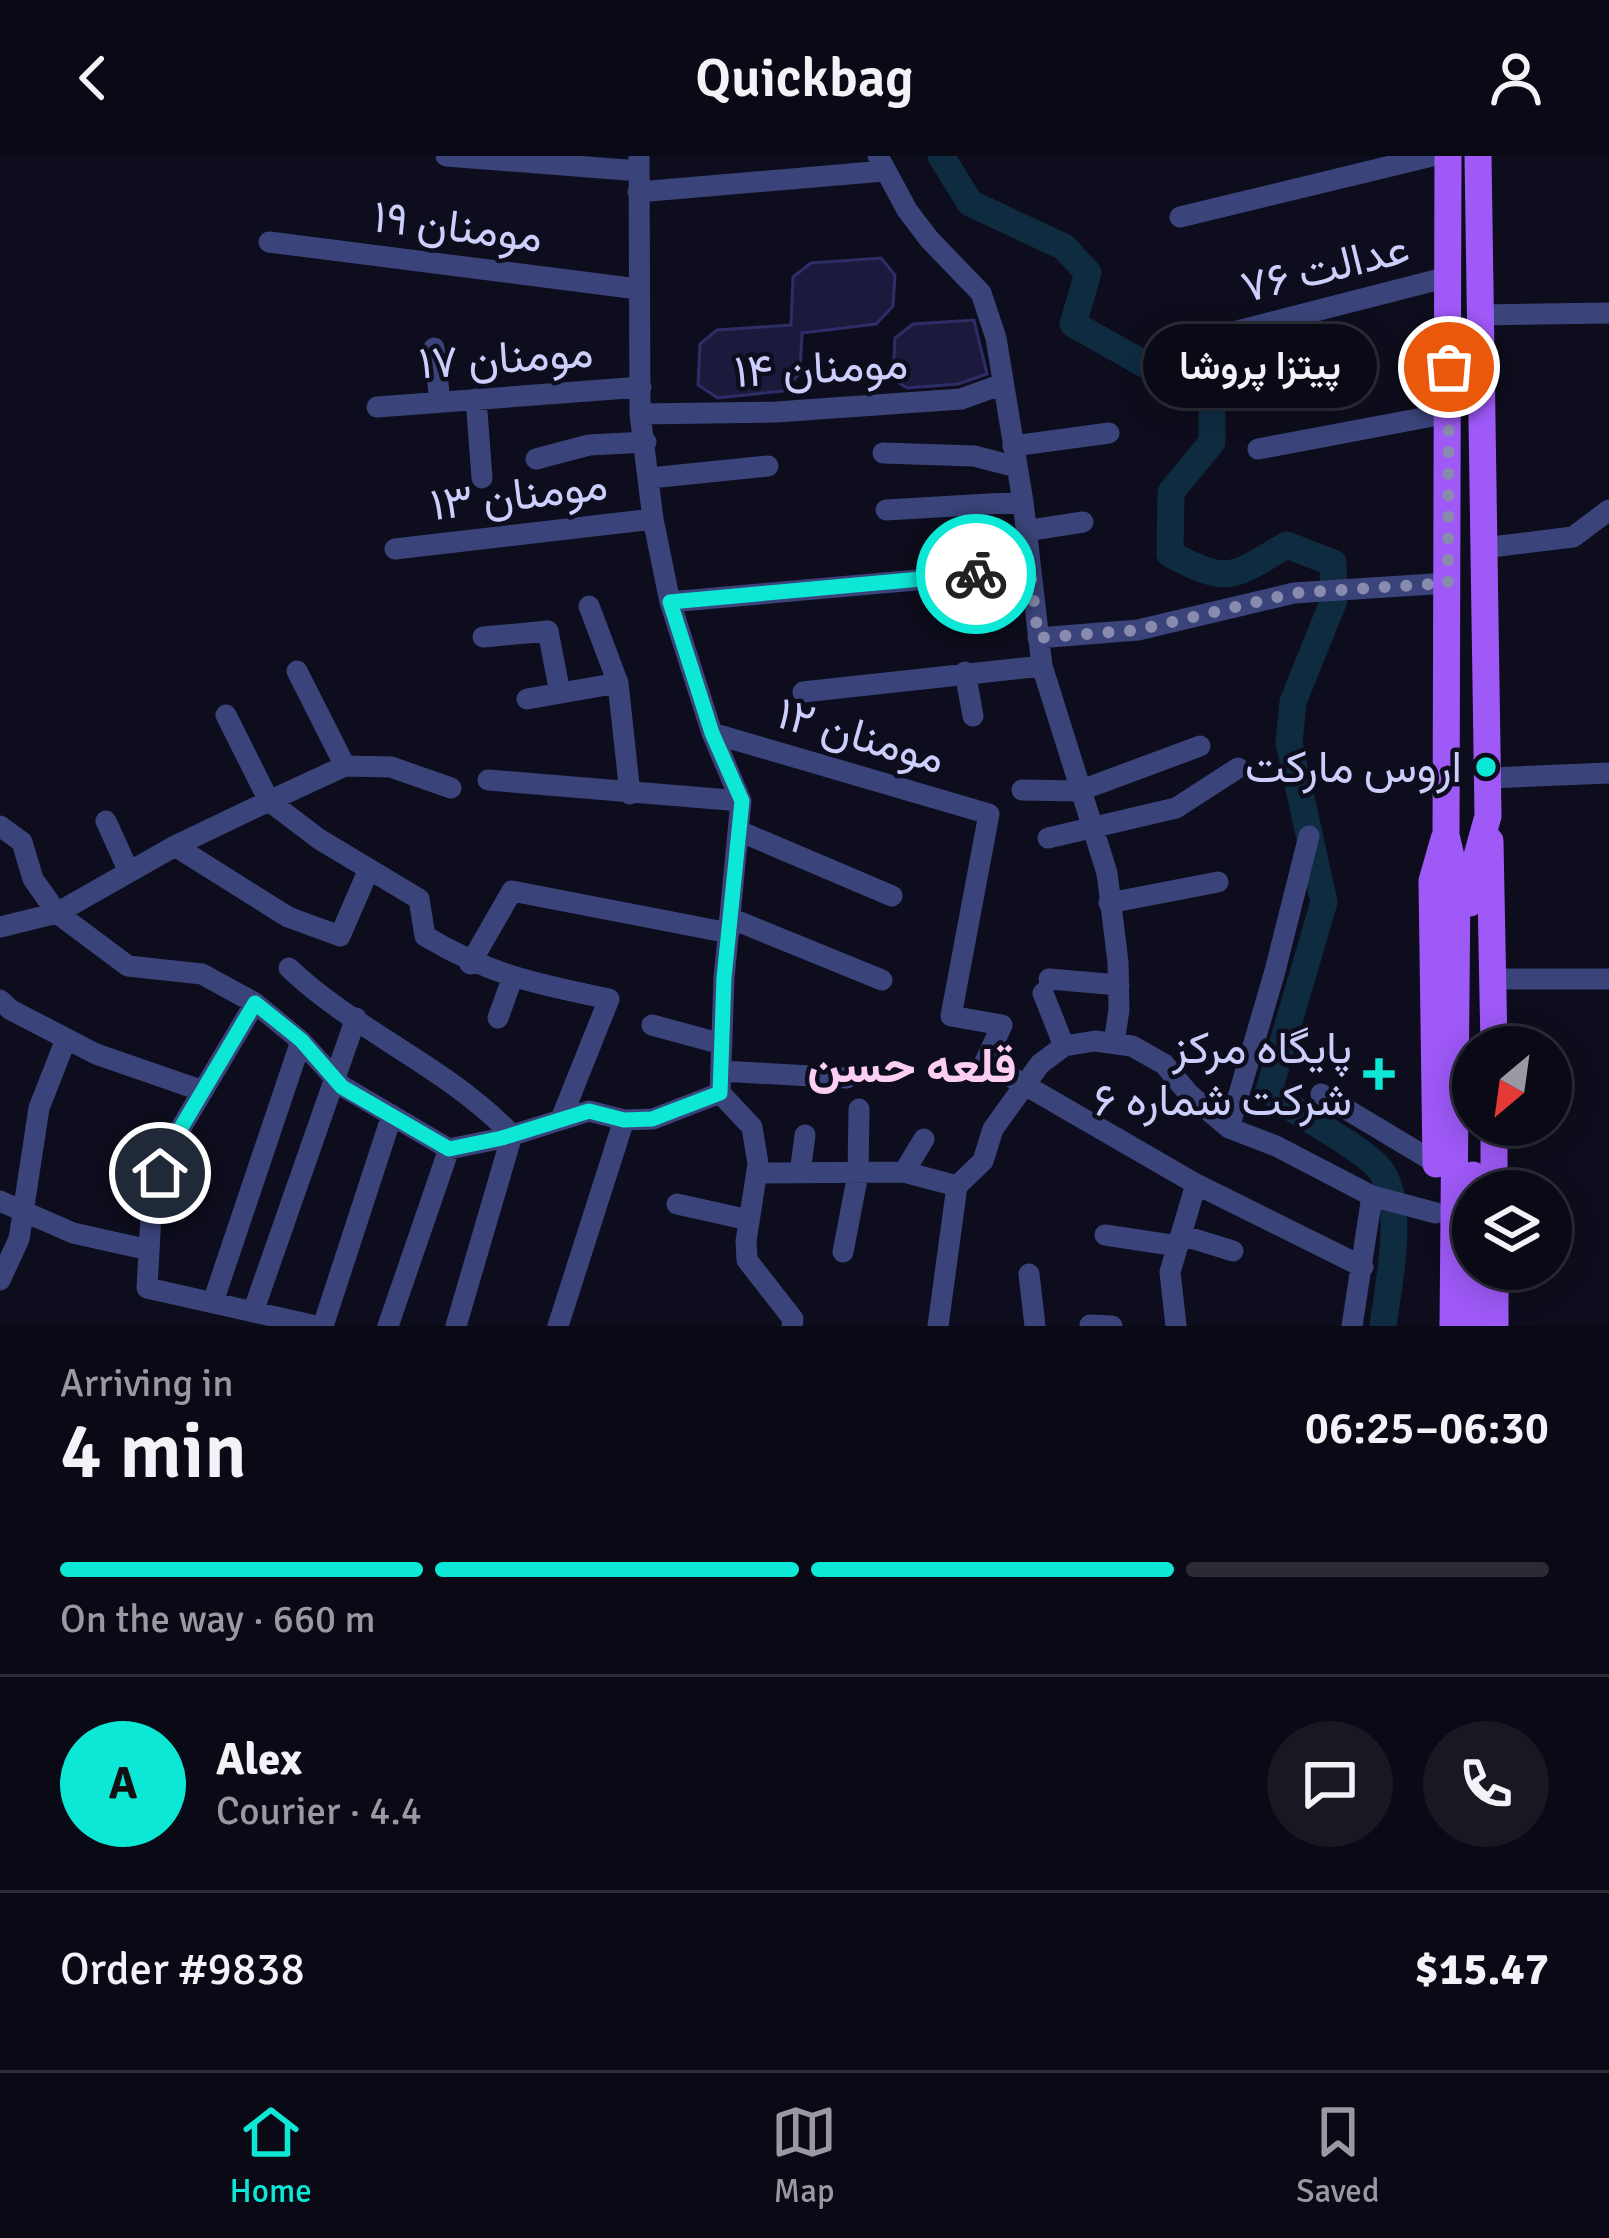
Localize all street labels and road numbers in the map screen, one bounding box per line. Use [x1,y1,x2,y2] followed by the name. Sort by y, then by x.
[370,189,546,265] street label: مومنان ۱۹
[1235,221,1415,315] street label: عدالت ۷۶
[417,324,595,392] street label: مومنان ۱۷
[733,336,909,400] street label: مومنان ۱۴
[427,457,611,533] street label: مومنان ۱۳
[771,686,951,786] street label: مومنان ۱۲

